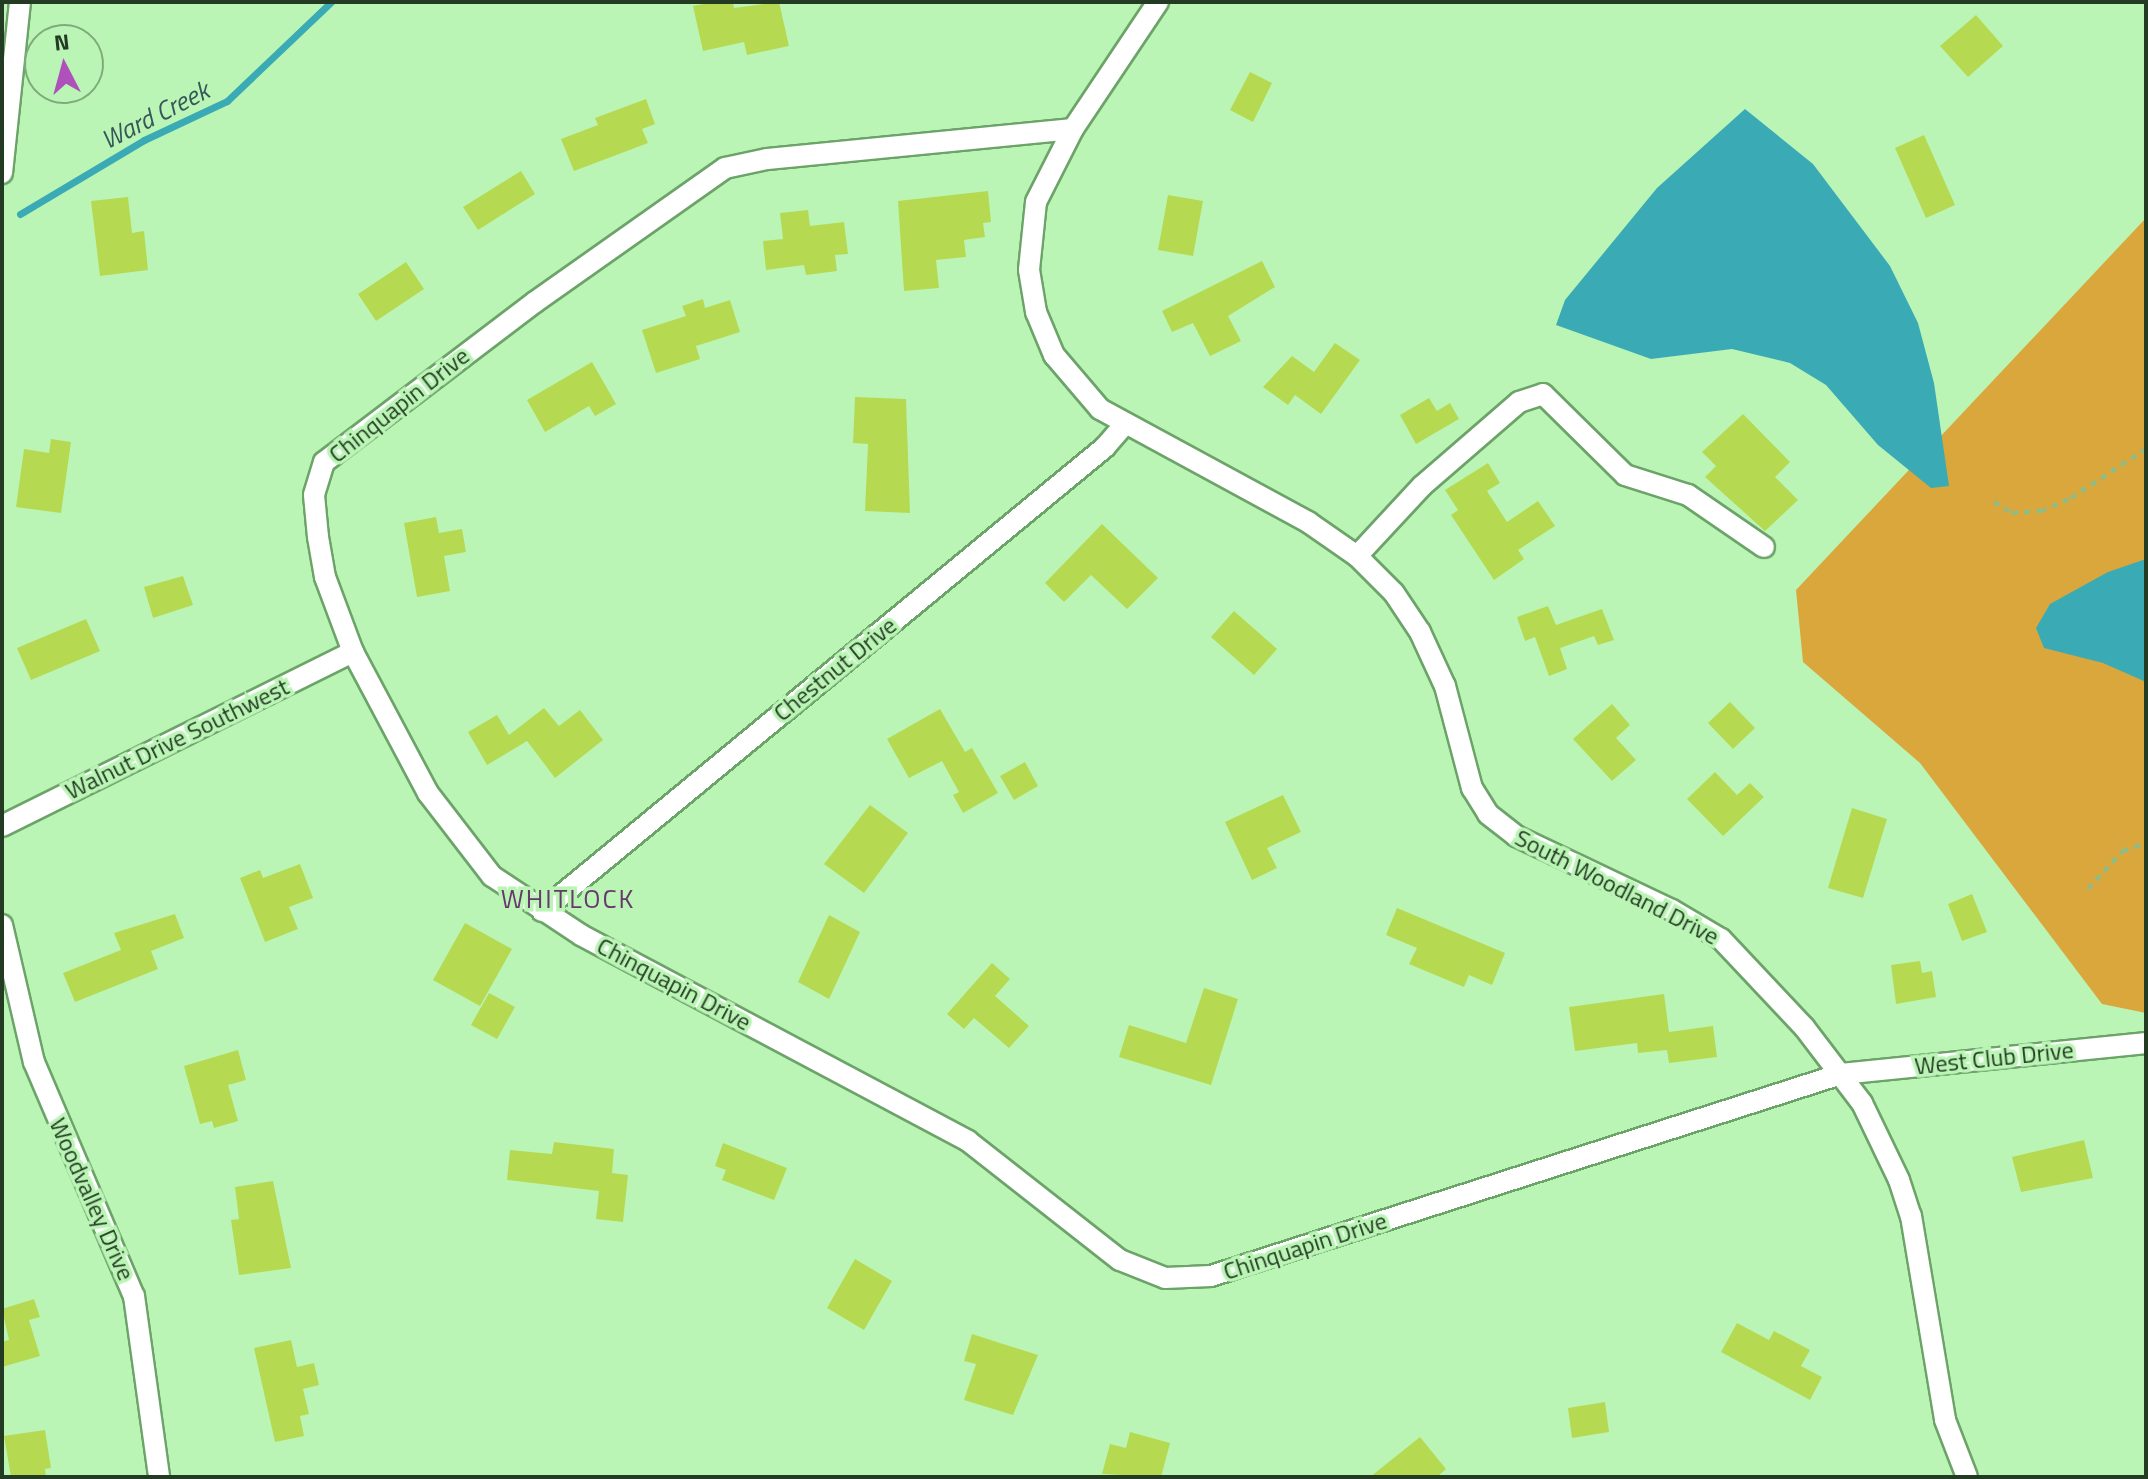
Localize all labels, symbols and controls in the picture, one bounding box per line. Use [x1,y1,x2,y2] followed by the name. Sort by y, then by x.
[24,24,104,104] north arrow
[52,24,71,60] text: N
[96,75,214,155] water label: Ward Creek
[323,341,475,469] street label: Chinquapin Drive
[768,611,902,727] street label: Chestnut Drive
[61,672,293,806] street label: Walnut Drive Southwest
[1510,823,1724,951] street label: South Woodland Drive
[501,883,635,915] district label: WHITLOCK
[592,931,756,1037] street label: Chinquapin Drive
[1913,1035,2075,1081] street label: West Club Drive
[43,1113,141,1285] street label: Woodvalley Drive
[1220,1206,1390,1286] street label: Chinquapin Drive

